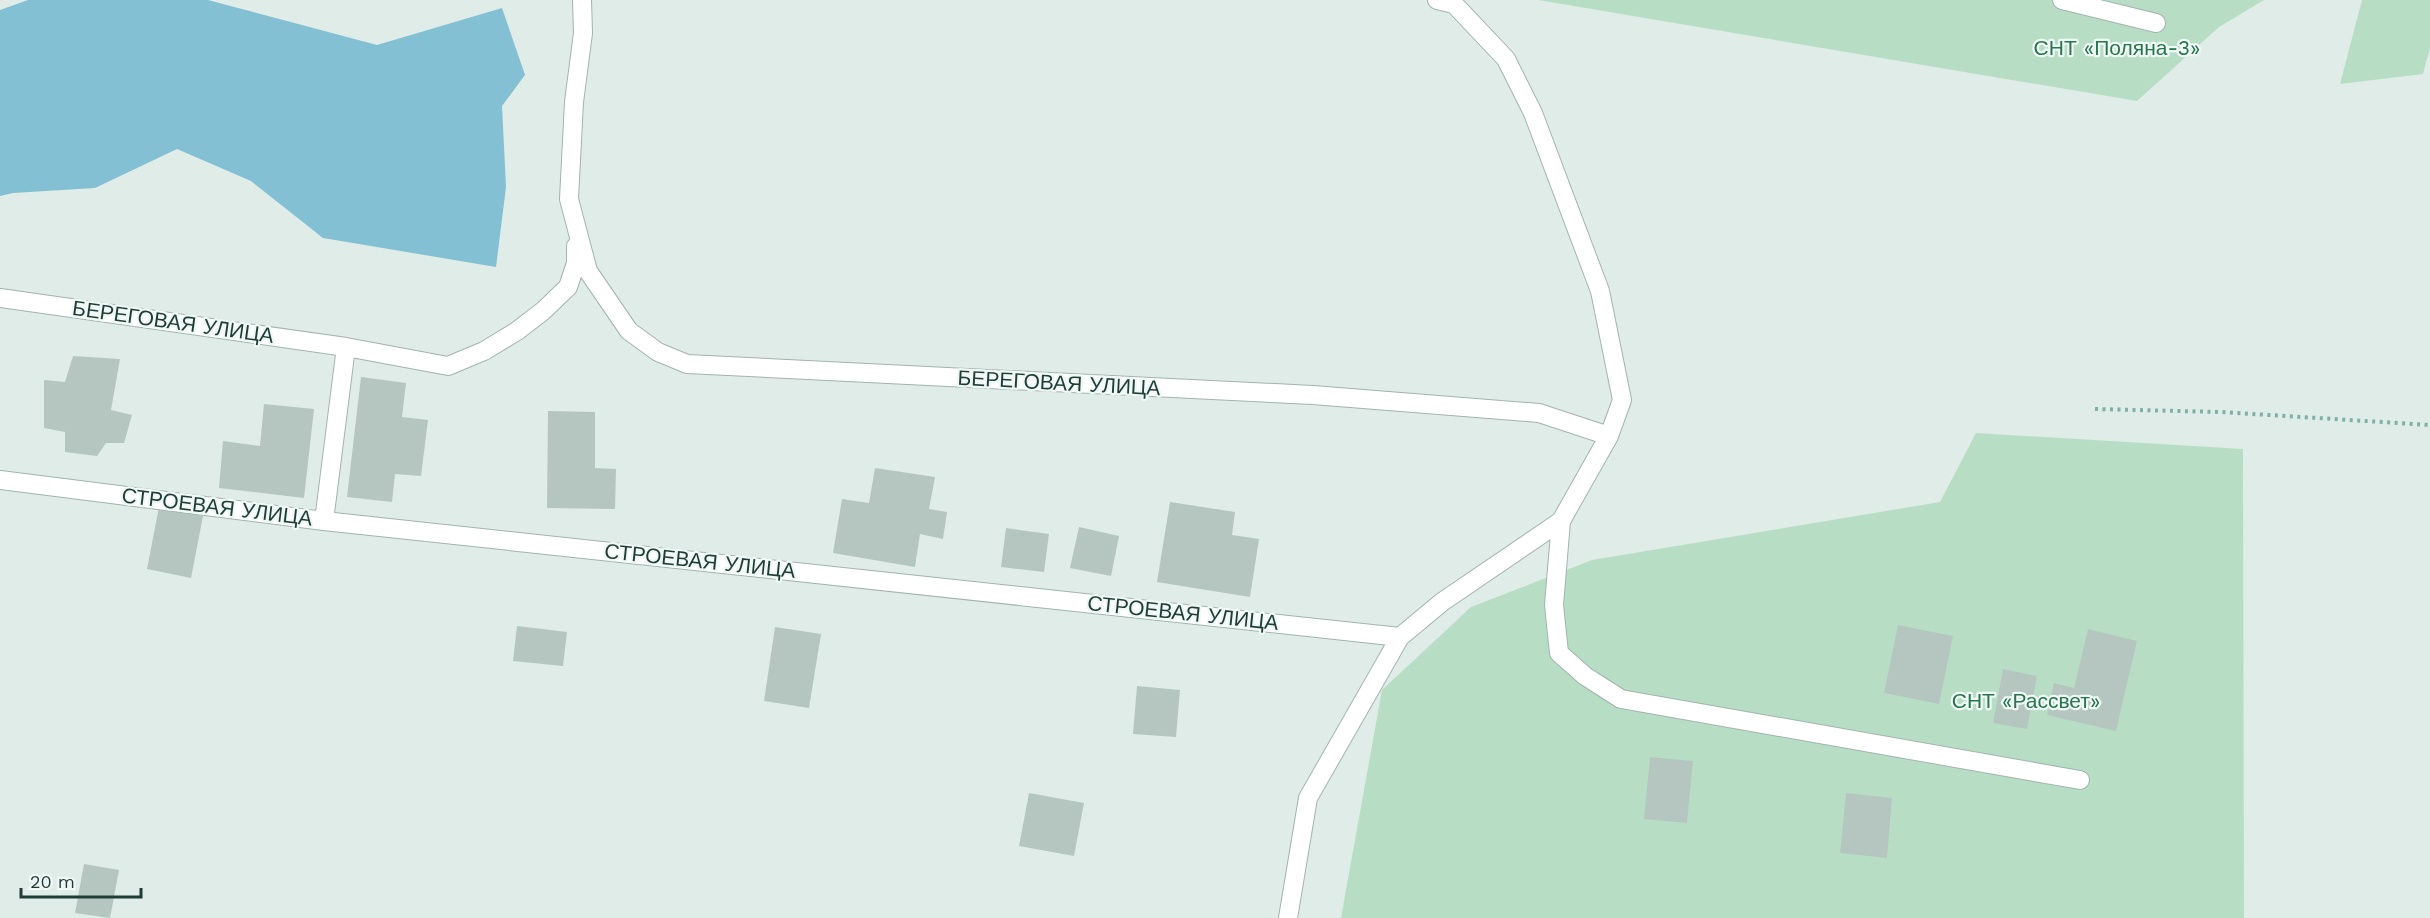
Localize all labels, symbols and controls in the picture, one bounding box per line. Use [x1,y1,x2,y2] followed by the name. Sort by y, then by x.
[2034,35,2200,60] park label: СНТ «Поляна-3»
[71,295,275,348] street label: БЕРЕГОВАЯ УЛИЦА
[957,365,1161,400] street label: БЕРЕГОВАЯ УЛИЦА
[120,482,314,531] street label: СТРОЕВАЯ УЛИЦА
[603,538,797,583] street label: СТРОЕВАЯ УЛИЦА
[1086,590,1280,635] street label: СТРОЕВАЯ УЛИЦА
[1952,688,2100,713] park label: СНТ «Рассвет»
[21,861,141,899] scale bar
[30,871,75,892] text: 20 m

